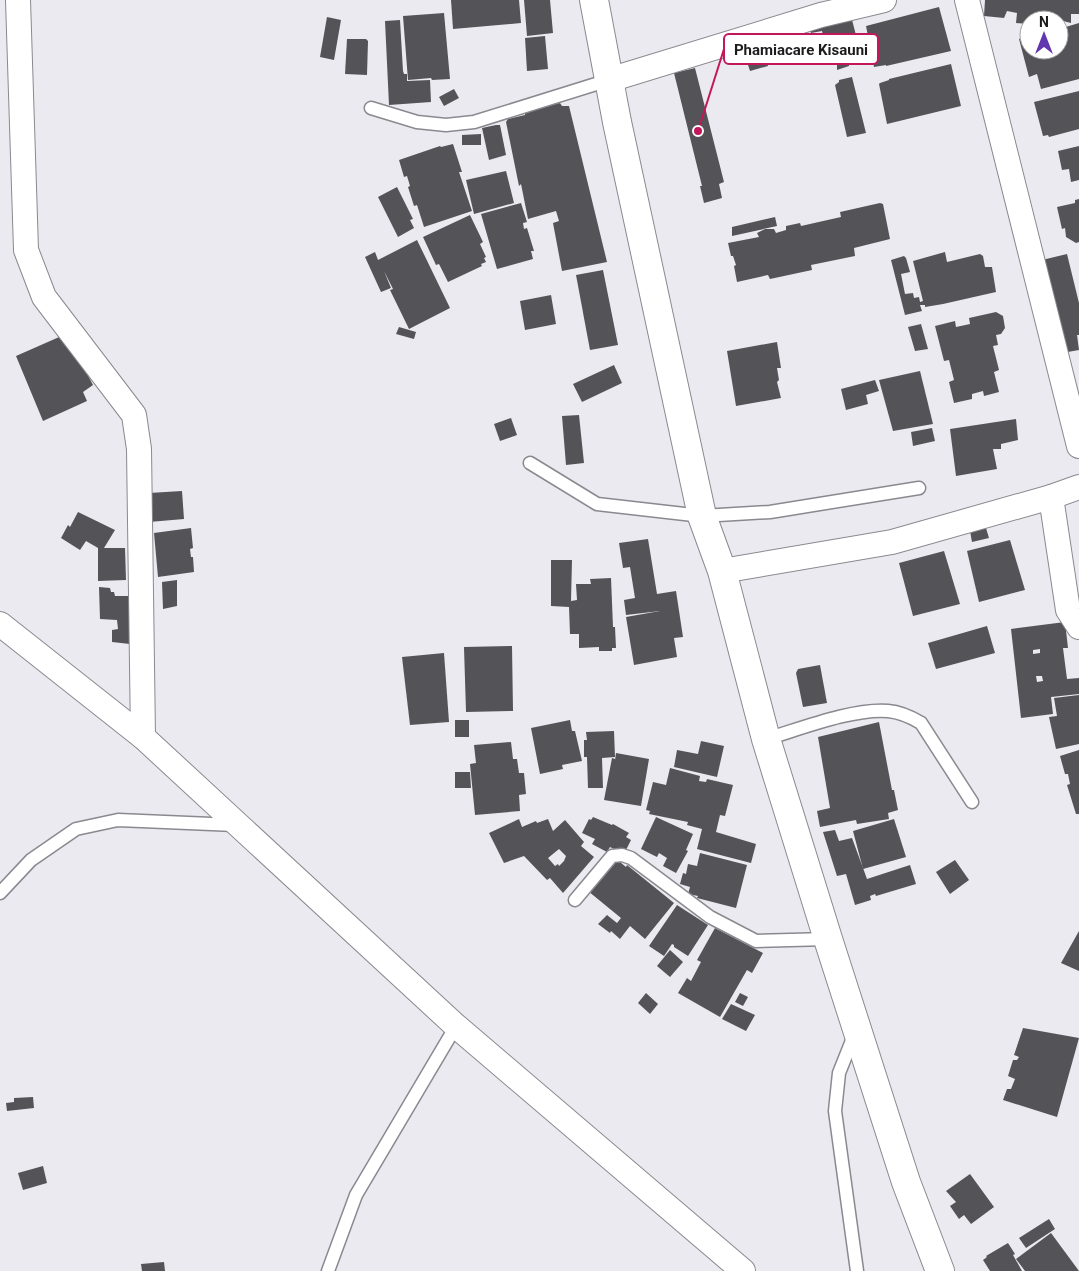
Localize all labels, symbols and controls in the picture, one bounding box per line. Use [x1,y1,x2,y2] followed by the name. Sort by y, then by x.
[1019,10,1069,60] north arrow
[1039,14,1049,30] text: N
[724,34,878,64] callout: Phamiacare Kisauni
[734,41,868,59] text: Phamiacare Kisauni

